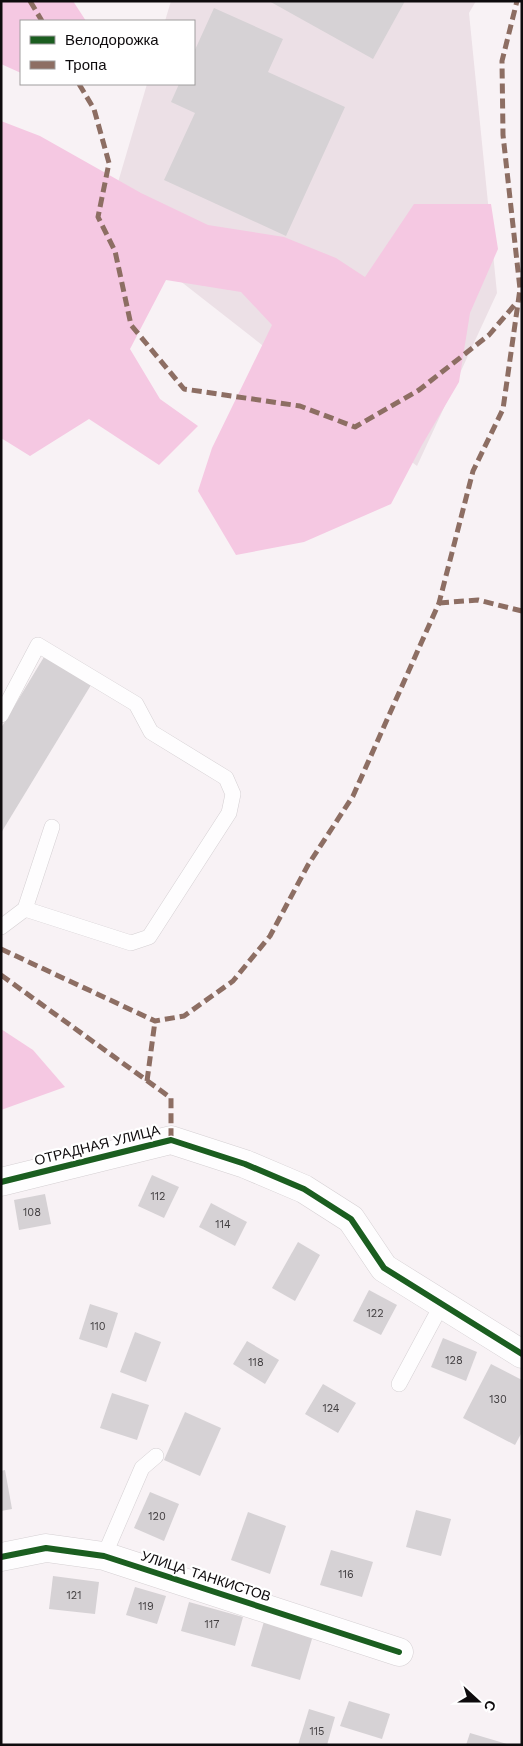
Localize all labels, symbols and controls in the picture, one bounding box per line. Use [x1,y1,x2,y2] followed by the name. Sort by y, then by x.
[20,20,195,85] legend
[65,31,159,49] text: Велодорожка
[65,56,107,74] text: Тропа
[33,1121,162,1168] street label: ОТРАДНАЯ УЛИЦА
[151,1190,166,1203] house number: 112
[23,1206,41,1219] house number: 108
[215,1218,231,1231] house number: 114
[366,1307,384,1320] house number: 122
[90,1320,106,1333] house number: 110
[445,1354,463,1367] house number: 128
[248,1356,264,1369] house number: 118
[489,1393,507,1406] house number: 130
[322,1402,340,1415] house number: 124
[148,1510,166,1523] house number: 120
[139,1547,273,1605] street label: УЛИЦА ТАНКИСТОВ
[338,1568,354,1581] house number: 116
[67,1589,82,1602] house number: 121
[138,1600,154,1613] house number: 119
[205,1618,219,1631] house number: 117
[453,1676,503,1726] north arrow
[481,1698,499,1713] text: С
[310,1725,324,1738] house number: 115

